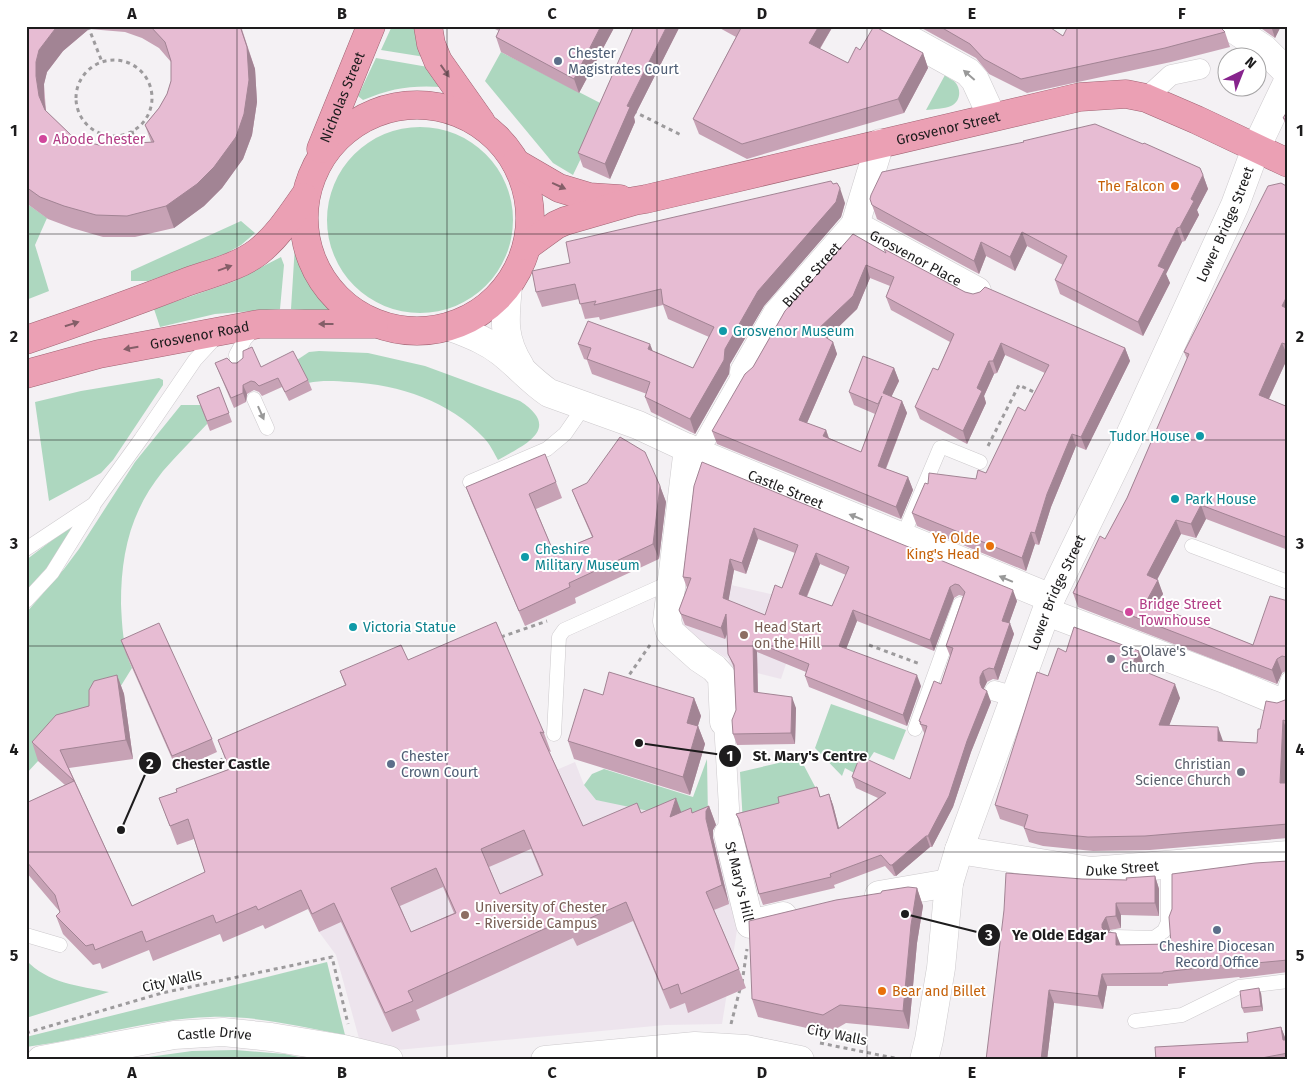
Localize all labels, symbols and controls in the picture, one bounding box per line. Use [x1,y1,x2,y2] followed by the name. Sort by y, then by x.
[126,4,137,23] text: A
[337,4,347,23] text: B
[547,4,557,23] text: C
[757,4,767,23] text: D
[968,4,976,23] text: E
[1178,4,1186,23] text: F
[568,45,680,78] place label: Chester Magistrates Court
[316,48,368,145] street label: Nicholas Street
[1216,48,1266,98] north arrow
[1241,53,1260,72] text: N
[552,55,564,67] marker: Chester Magistrates Court
[440,64,450,78] one-way arrow
[962,69,975,80] one-way arrow
[894,107,1003,148] street label: Grosvenor Street
[10,121,18,140] text: 1
[1296,121,1304,140] text: 1
[53,131,146,148] place label: Abode Chester
[37,133,49,145] marker: Abode Chester
[1192,163,1257,285] street label: Lower Bridge Street
[1098,178,1165,195] place label: The Falcon
[1169,180,1181,192] marker: The Falcon
[552,183,566,191] one-way arrow
[867,226,965,290] street label: Grosvenor Place
[778,238,845,311] street label: Bunce Street
[218,264,233,272] one-way arrow
[149,318,251,353] street label: Grosvenor Road
[65,320,80,328] one-way arrow
[318,320,334,328] one-way arrow
[733,323,855,340] place label: Grosvenor Museum
[717,325,729,337] marker: Grosvenor Museum
[10,327,18,346] text: 2
[1296,327,1304,346] text: 2
[123,344,139,352] one-way arrow
[257,406,265,420] one-way arrow
[1110,428,1190,445] place label: Tudor House
[1194,430,1206,442] marker: Tudor House
[746,466,827,513] street label: Castle Street
[1185,491,1256,508] place label: Park House
[1169,493,1181,505] marker: Park House
[849,513,863,521] one-way arrow
[906,530,980,563] place label: Ye Olde King's Head
[1024,531,1089,652] street label: Lower Bridge Street
[9,534,18,553] text: 3
[1295,534,1304,553] text: 3
[984,540,996,552] marker: Ye Olde King's Head
[535,541,640,574] place label: Cheshire Military Museum
[519,551,531,563] marker: Cheshire Military Museum
[999,575,1014,583] one-way arrow
[1139,596,1223,629] place label: Bridge Street Townhouse
[1123,606,1135,618] marker: Bridge Street Townhouse
[363,619,456,636] place label: Victoria Statue
[754,619,822,652] place label: Head Start on the Hill
[347,621,359,633] marker: Victoria Statue
[738,629,750,641] marker: Head Start on the Hill
[1121,643,1186,676] place label: St. Olave's Church
[1105,653,1117,665] marker: St. Olave's Church
[9,740,19,759] text: 4
[1295,740,1305,759] text: 4
[717,741,877,771] callout: St. Mary's Centre
[727,747,733,765] text: 1
[753,747,867,765] text: St. Mary's Centre
[137,748,280,778] callout: Chester Castle
[401,748,479,781] place label: Chester Crown Court
[146,755,154,773] text: 2
[172,755,270,773] text: Chester Castle
[1135,756,1231,789] place label: Christian Science Church
[385,758,397,770] marker: Chester Crown Court
[1235,766,1247,778] marker: Christian Science Church
[722,840,758,924] street label: St Mary's Hill
[1084,857,1161,880] street label: Duke Street
[475,899,607,932] place label: University of Chester - Riverside Campus
[459,909,471,921] marker: University of Chester - Riverside Campus
[977,920,1116,950] callout: Ye Olde Edgar
[1211,924,1223,936] marker: Cheshire Diocesan Record Office
[984,926,993,944] text: 3
[1011,926,1107,944] text: Ye Olde Edgar
[1159,938,1275,971] place label: Cheshire Diocesan Record Office
[10,946,19,965] text: 5
[1296,946,1305,965] text: 5
[140,966,204,996] street label: City Walls
[892,983,987,1000] place label: Bear and Billet
[876,985,888,997] marker: Bear and Billet
[806,1021,869,1049] street label: City Walls
[177,1023,253,1043] street label: Castle Drive
[126,1063,137,1082] text: A
[337,1063,347,1082] text: B
[547,1063,557,1082] text: C
[757,1063,767,1082] text: D
[968,1063,976,1082] text: E
[1178,1063,1186,1082] text: F

